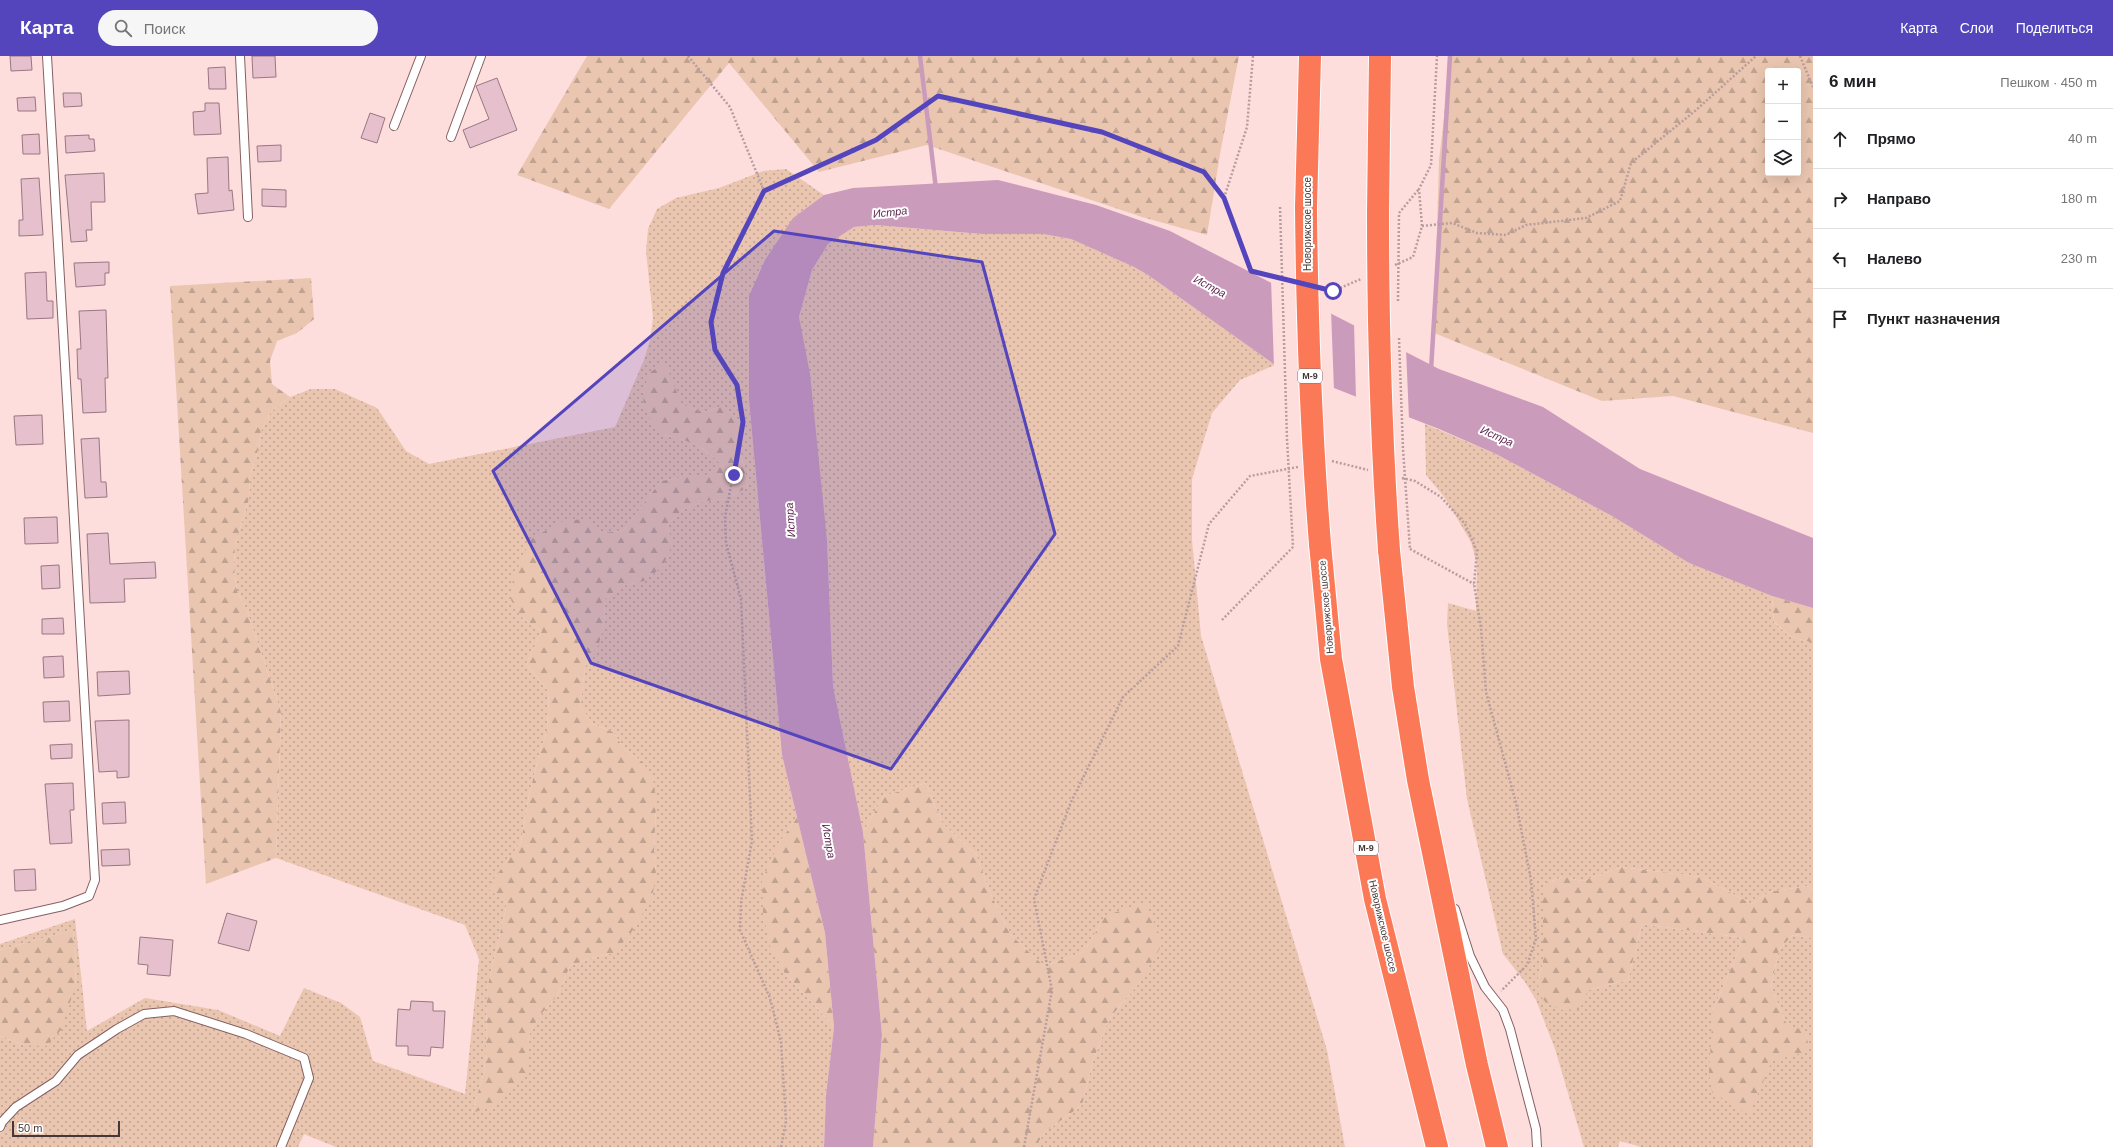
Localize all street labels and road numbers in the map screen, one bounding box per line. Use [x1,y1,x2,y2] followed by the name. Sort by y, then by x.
[1302,177,1313,271] street label: Новорижское шоссе
[1298,369,1322,383] road number: М-9
[1316,559,1336,654] street label: Новорижское шоссе
[1354,841,1378,855] road number: М-9
[1367,879,1399,973] street label: Новорижское шоссе

